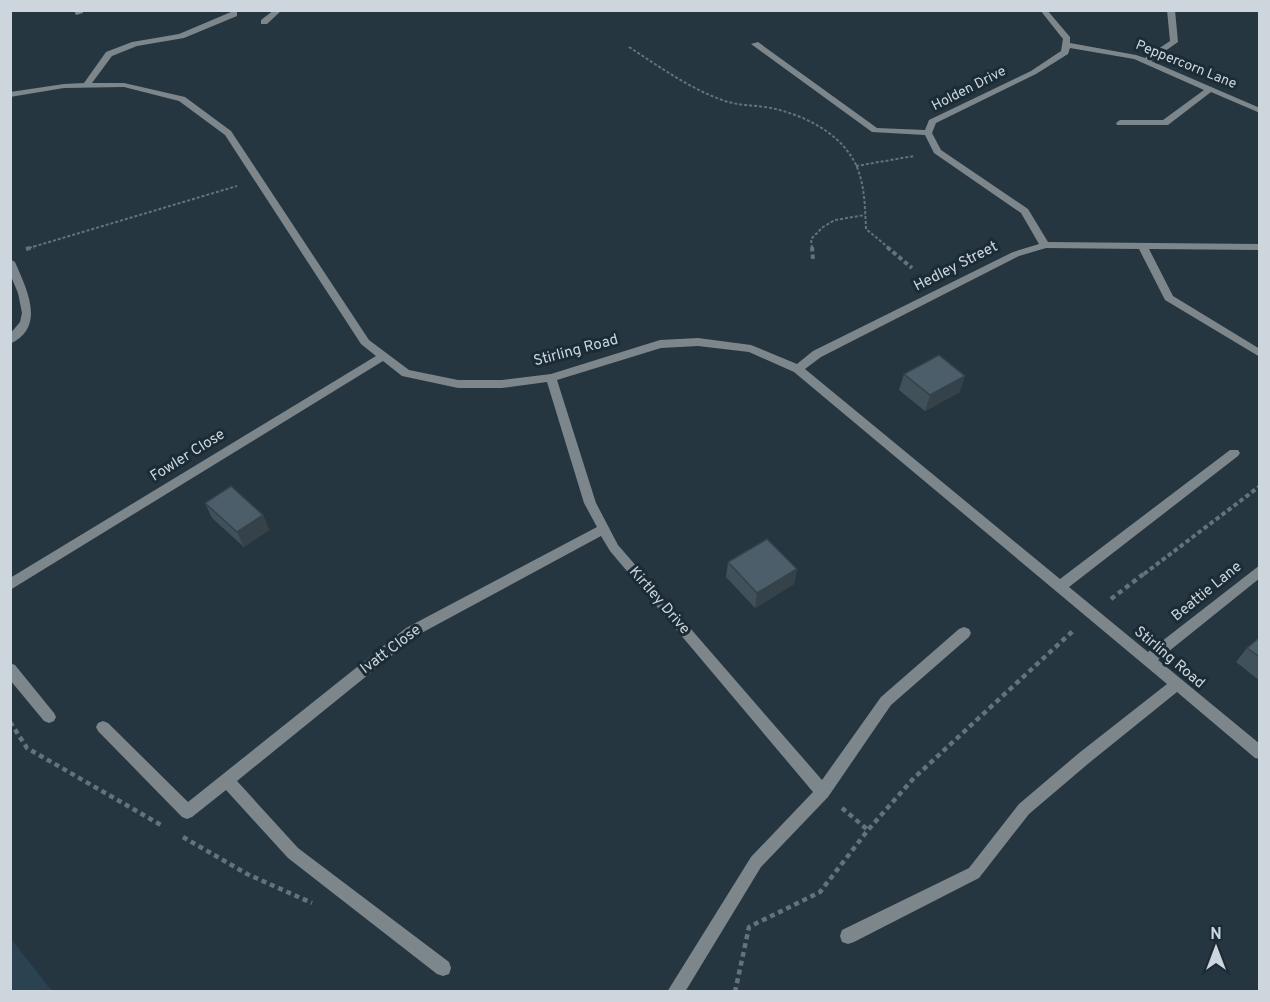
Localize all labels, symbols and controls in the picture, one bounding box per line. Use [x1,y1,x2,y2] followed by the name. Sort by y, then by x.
[1133,37,1239,93] street label: Peppercorn Lane
[929,63,1009,115] street label: Holden Drive
[911,238,1001,296] street label: Hedley Street
[532,331,620,371] street label: Stirling Road
[147,426,229,486] street label: Fowler Close
[1168,558,1246,626] street label: Beattie Lane
[624,563,694,639] street label: Kirtley Drive
[357,621,425,679] street label: Ivatt Close
[1130,623,1208,693] street label: Stirling Road
[1186,918,1246,978] north arrow
[1210,925,1222,945] text: N

